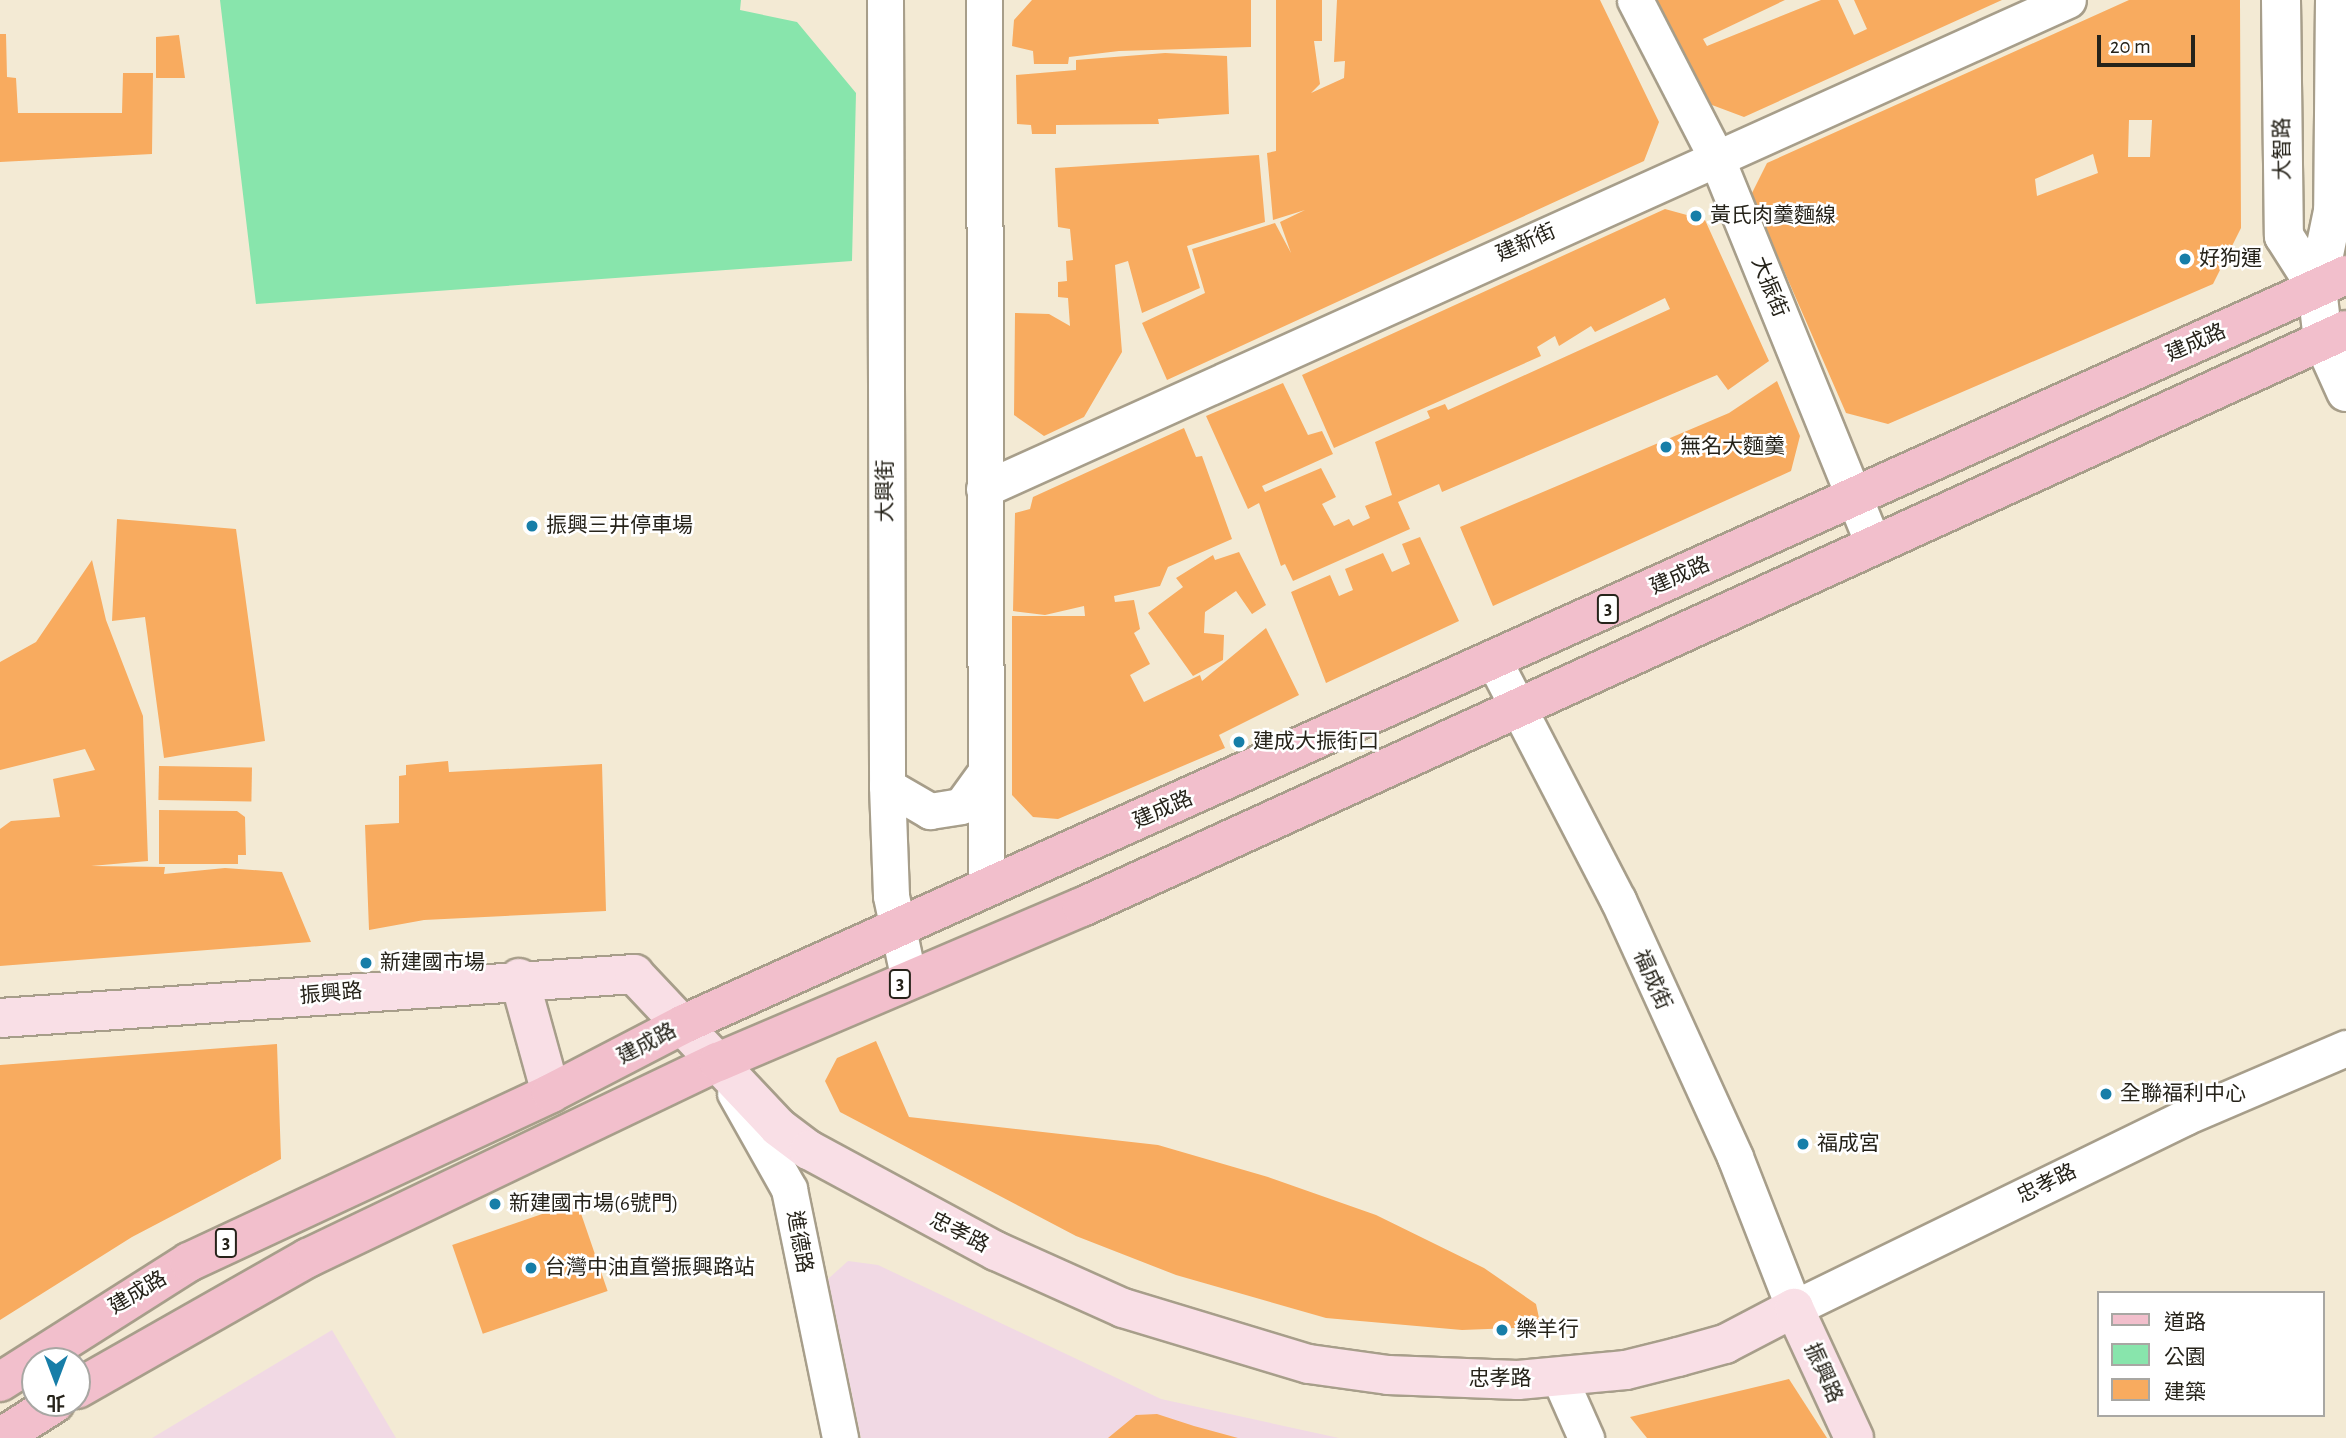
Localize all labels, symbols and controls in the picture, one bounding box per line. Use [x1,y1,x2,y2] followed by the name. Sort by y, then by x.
[2101,21,2199,65] scale bar
[2110,36,2151,57] text: 20 m
[2270,117,2296,181] street label: 大智路
[1710,203,1836,229] place label: 黃氏肉羹麵線
[1688,208,1704,224] marker: 黃氏肉羹麵線
[1492,219,1560,267] street label: 建新街
[2199,246,2262,272] place label: 好狗運
[2177,251,2193,267] marker: 好狗運
[1746,253,1792,321] street label: 大振街
[2162,319,2230,367] street label: 建成路
[1680,434,1785,460] place label: 無名大麵羹
[1658,439,1674,455] marker: 無名大麵羹
[873,460,899,522] street label: 大興街
[546,513,693,539] place label: 振興三井停車場
[524,518,540,534] marker: 振興三井停車場
[1646,552,1714,600] street label: 建成路
[1596,594,1620,624] road number: 3
[1253,729,1379,755] place label: 建成大振街口
[1231,734,1247,750] marker: 建成大振街口
[1129,786,1197,834] street label: 建成路
[1628,946,1676,1014] street label: 福成街
[380,950,485,976] place label: 新建國市場
[358,955,374,971] marker: 新建國市場
[888,968,912,1000] road number: 3
[299,979,363,1009] street label: 振興路
[613,1018,681,1070] street label: 建成路
[2120,1081,2246,1107] place label: 全聯福利中心
[2098,1086,2114,1102] marker: 全聯福利中心
[1817,1131,1880,1157] place label: 福成宮
[1795,1136,1811,1152] marker: 福成宮
[2013,1159,2081,1209] street label: 忠孝路
[509,1191,678,1217] place label: 新建國市場(6號門)
[487,1196,503,1212] marker: 新建國市場(6號門)
[925,1207,993,1259] street label: 忠孝路
[781,1209,817,1275] street label: 進德路
[214,1228,238,1259] road number: 3
[545,1255,755,1281] place label: 台灣中油直營振興路站
[523,1260,539,1276] marker: 台灣中油直營振興路站
[105,1266,171,1320] street label: 建成路
[2098,1291,2325,1417] legend
[2164,1312,2206,1333] text: 道路
[1516,1317,1579,1343] place label: 樂羊行
[1494,1322,1510,1338] marker: 樂羊行
[1799,1339,1847,1407] street label: 振興路
[21,1347,91,1417] north arrow
[2164,1347,2206,1368] text: 公園
[1469,1366,1531,1392] street label: 忠孝路
[2164,1382,2206,1403] text: 建築
[47,1392,66,1411] text: 北

